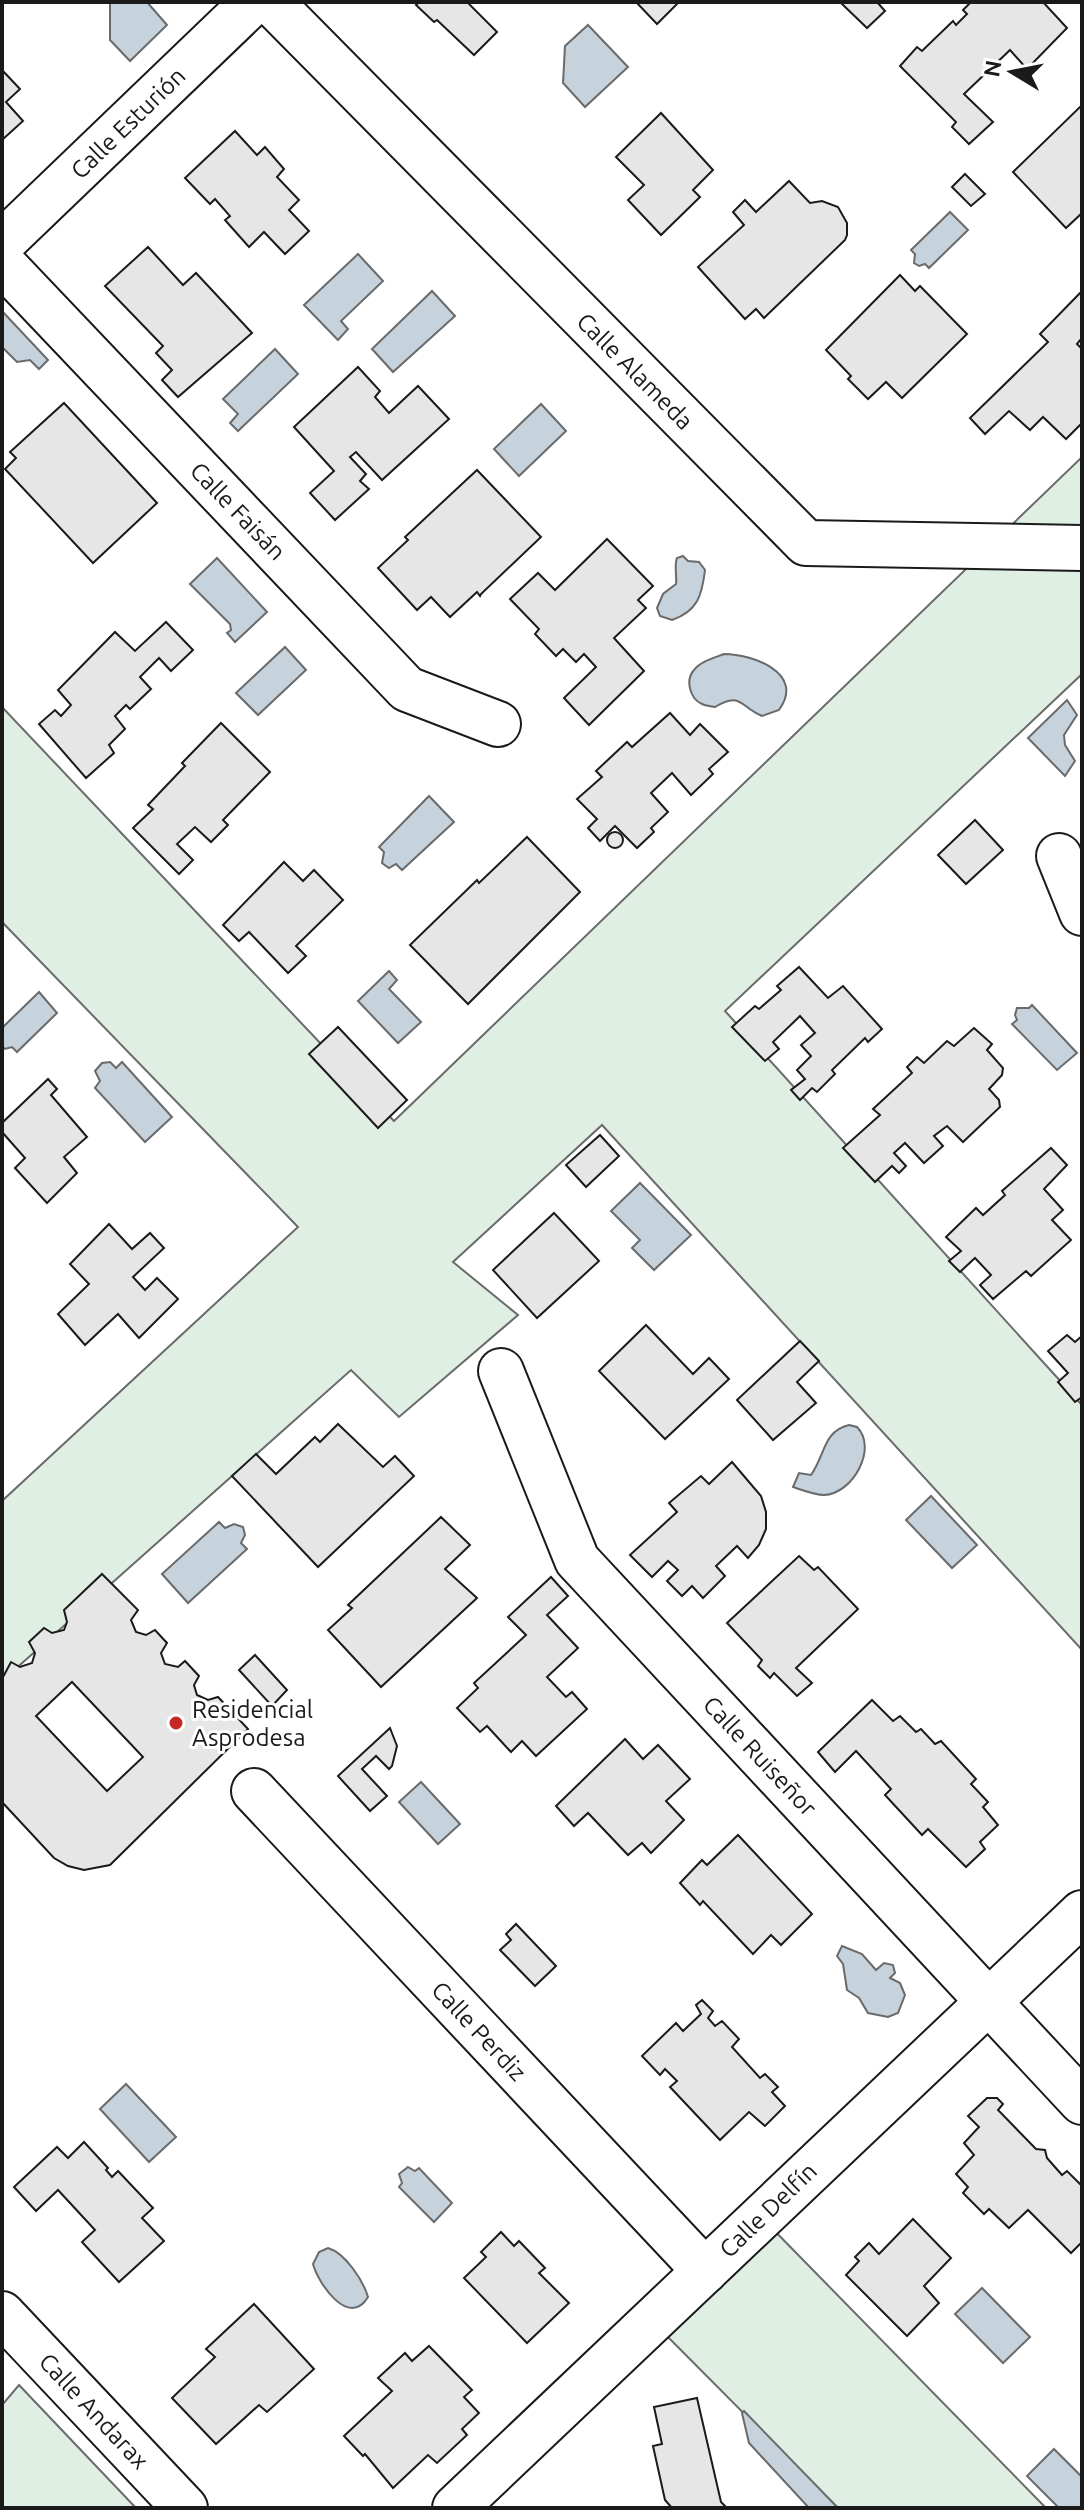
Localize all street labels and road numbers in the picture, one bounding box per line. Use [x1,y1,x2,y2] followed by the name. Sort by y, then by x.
[65,62,191,184] street label: Calle Esturión
[571,307,699,435] street label: Calle Alameda
[185,457,291,565] street label: Calle Faisán
[698,1691,822,1821] street label: Calle Ruiseñor
[426,1976,532,2086] street label: Calle Perdiz
[714,2157,822,2263] street label: Calle Delfín
[34,2348,154,2474] street label: Calle Andarax

